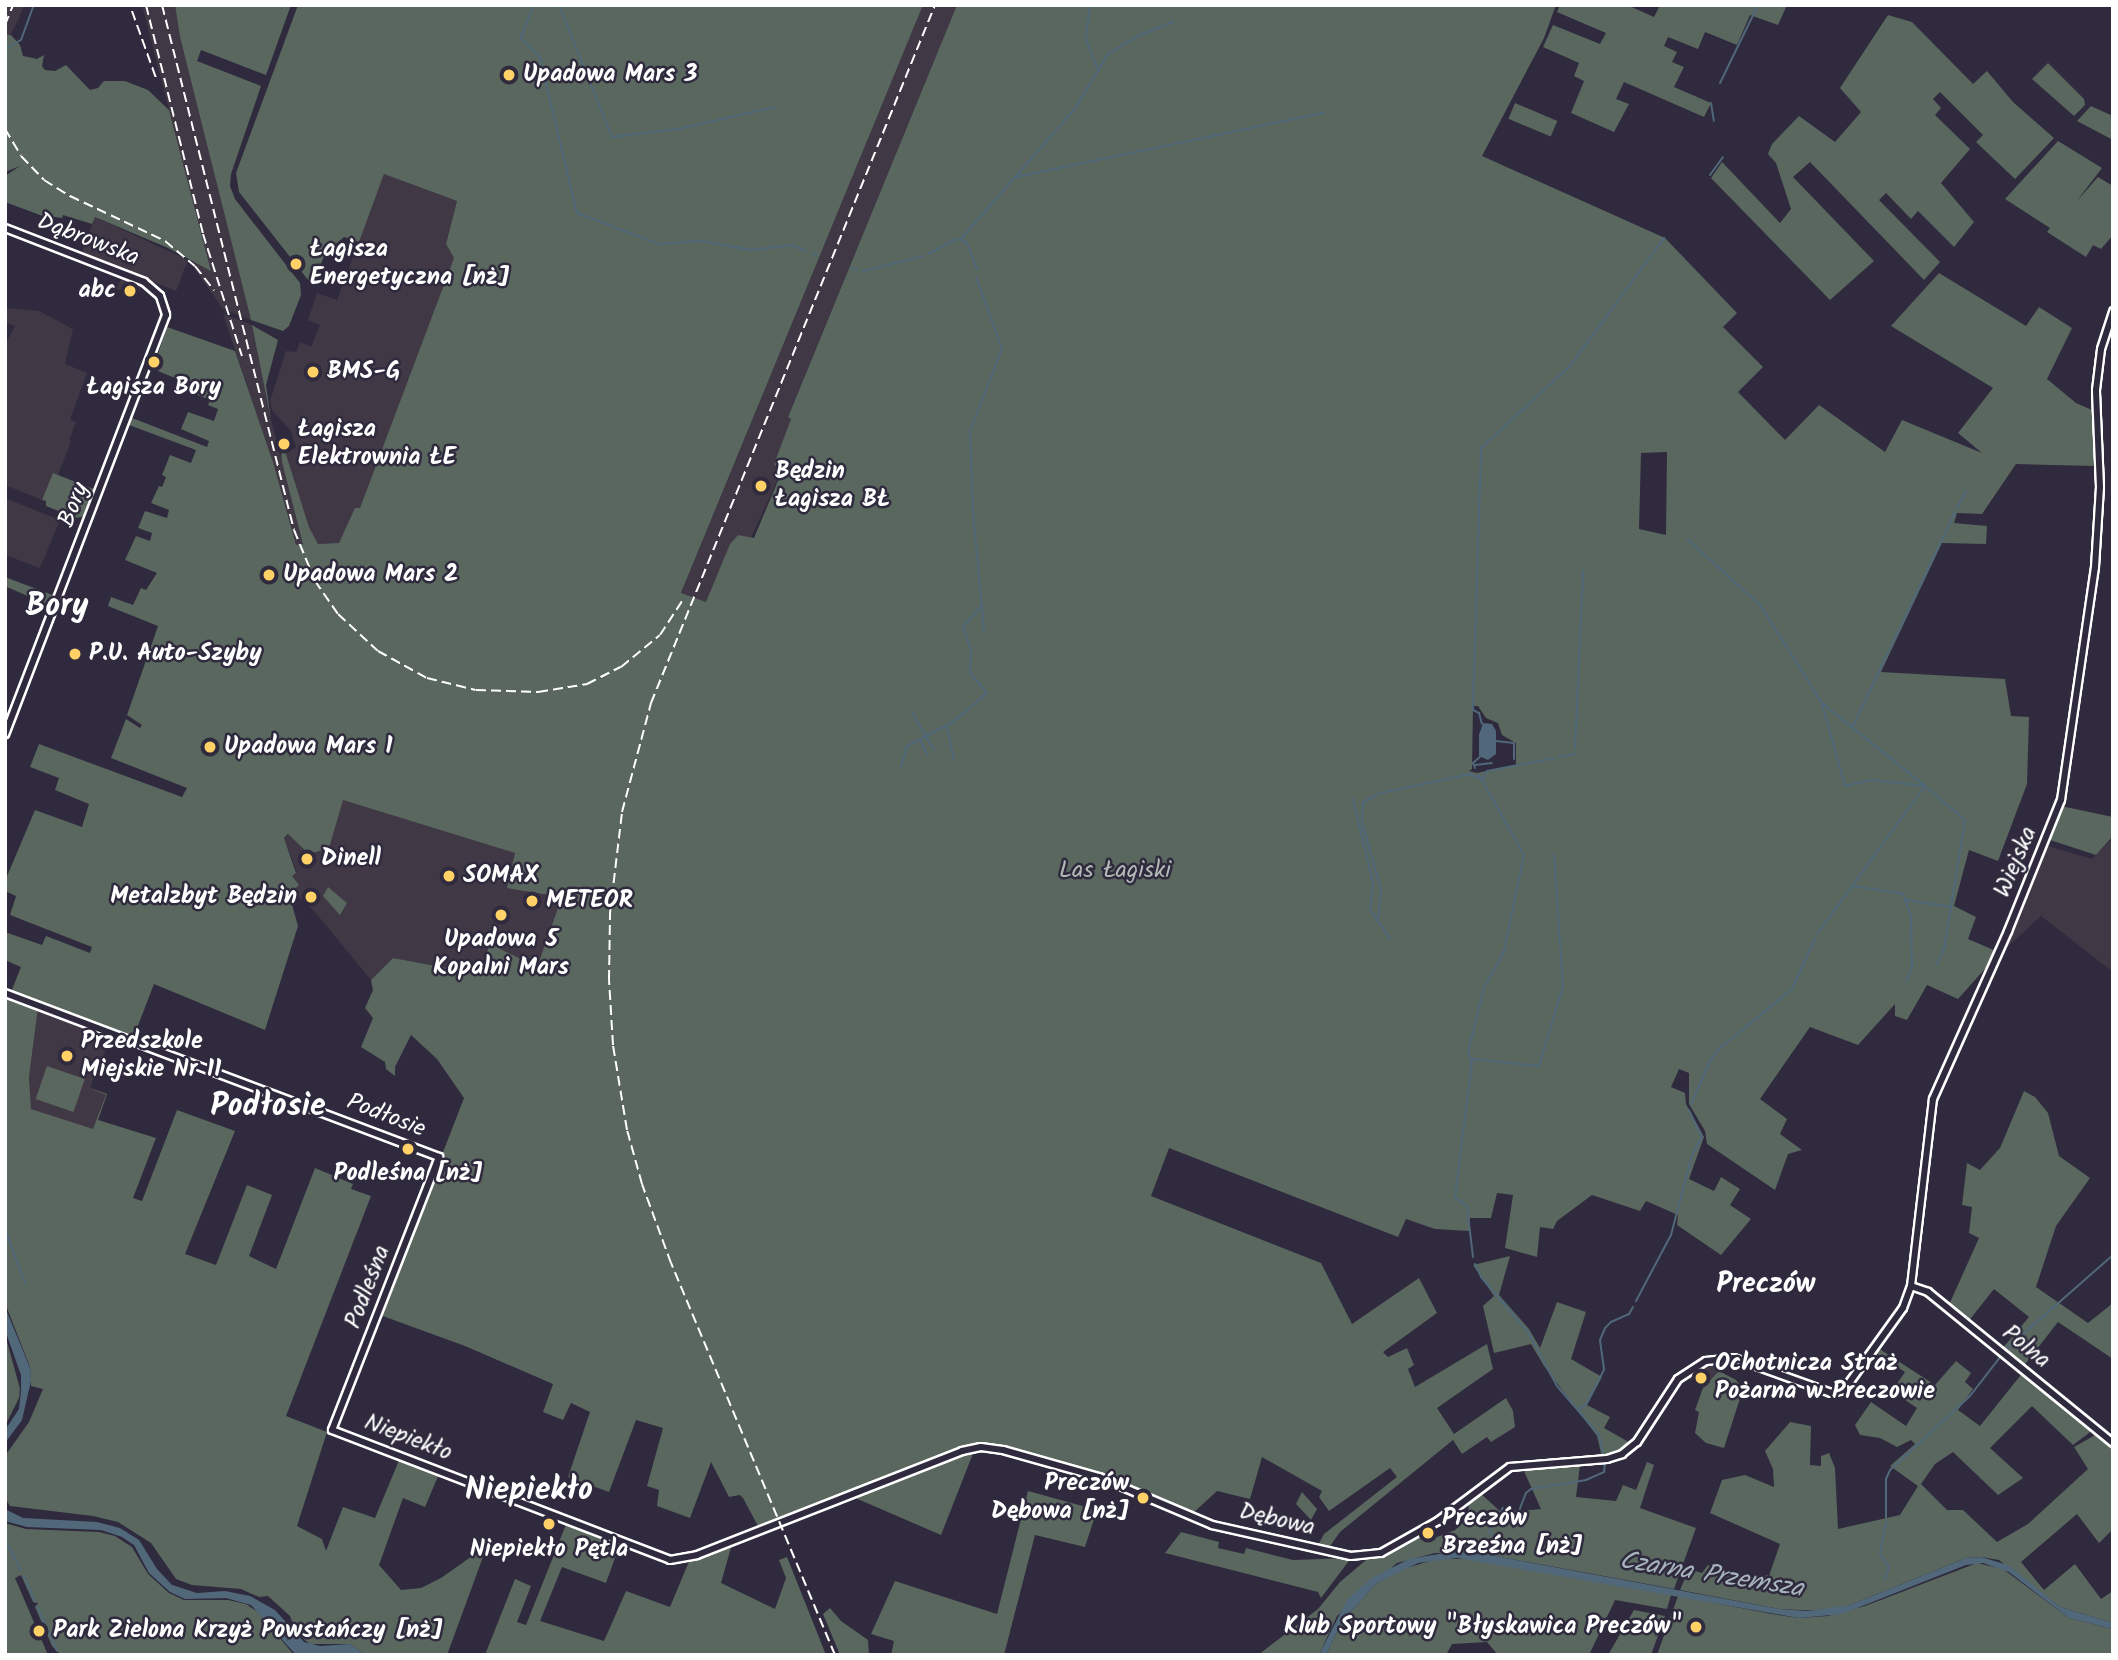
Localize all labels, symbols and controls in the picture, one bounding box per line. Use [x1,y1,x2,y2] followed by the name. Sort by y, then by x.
[523,61,697,89] place label: Upadowa Mars 3
[501,67,517,83] marker: Upadowa Mars 3
[33,207,143,273] street label: Dąbrowska
[310,236,509,292] place label: Łagisza Energetyczna [nż]
[288,256,304,272] marker: Łagisza Energetyczna [nż]
[78,277,116,305] place label: abc
[122,283,138,299] marker: abc
[146,354,162,370] marker: Łagisza Bory
[327,358,400,386] place label: BMS-G
[305,364,321,380] marker: BMS-G
[87,374,221,402] place label: Łagisza Bory
[298,416,456,472] place label: Łagisza Elektrownia ŁE
[276,436,292,452] marker: Łagisza Elektrownia ŁE
[775,458,890,514] place label: Będzin Łagisza BŁ
[753,478,769,494] marker: Będzin Łagisza BŁ
[52,479,96,531] street label: Bory
[283,561,458,589] place label: Upadowa Mars 2
[261,567,277,583] marker: Upadowa Mars 2
[26,588,88,626] district label: Bory
[89,640,262,668] place label: P.U. Auto-Szyby
[67,646,83,662] marker: P.U. Auto-Szyby
[224,733,393,761] place label: Upadowa Mars 1
[202,739,218,755] marker: Upadowa Mars 1
[1988,822,2044,902] street label: Wiejska
[321,845,381,873] place label: Dinell
[299,851,315,867] marker: Dinell
[1059,857,1171,885] park label: Las Łagiski
[463,862,538,890] place label: SOMAX
[441,868,457,884] marker: SOMAX
[110,883,297,911] place label: Metalzbyt Będzin
[546,887,633,915] place label: METEOR
[303,889,319,905] marker: Metalzbyt Będzin
[524,893,540,909] marker: METEOR
[493,907,509,923] marker: Upadowa 5 Kopalni Mars
[433,926,569,982] place label: Upadowa 5 Kopalni Mars
[81,1028,221,1084] place label: Przedszkole Miejskie Nr 11
[59,1048,75,1064] marker: Przedszkole Miejskie Nr 11
[210,1088,326,1126] district label: Podłosie
[342,1088,430,1144] street label: Podłosie
[400,1141,416,1157] marker: Podleśna [nż]
[333,1160,483,1188] place label: Podleśna [nż]
[339,1241,397,1333] street label: Podleśna
[1717,1268,1815,1302] district label: Preczów
[1996,1319,2056,1375] street label: Polna
[1715,1350,1935,1406] place label: Ochotnicza Straż Pożarna w Preczowie
[1693,1370,1709,1386] marker: Ochotnicza Straż Pożarna w Preczowie
[360,1408,456,1468] street label: Niepiekło
[991,1470,1129,1526] place label: Preczów Dębowa [nż]
[465,1472,593,1510] district label: Niepiekło
[1135,1490,1151,1506] marker: Preczów Dębowa [nż]
[1236,1497,1318,1543] street label: Dębowa
[1442,1505,1583,1561] place label: Preczów Brzeźna [nż]
[541,1516,557,1532] marker: Niepiekło Pętla
[1420,1525,1436,1541] marker: Preczów Brzeźna [nż]
[470,1536,628,1564] place label: Niepiekło Pętla
[1617,1546,1805,1606] water label: Czarna Przemsza
[1284,1613,1682,1641] place label: Klub Sportowy "Błyskawica Preczów"
[53,1617,443,1645] place label: Park Zielona Krzyż Powstańczy [nż]
[1688,1619,1704,1635] marker: Klub Sportowy "Błyskawica Preczów"
[31,1623,47,1639] marker: Park Zielona Krzyż Powstańczy [nż]

